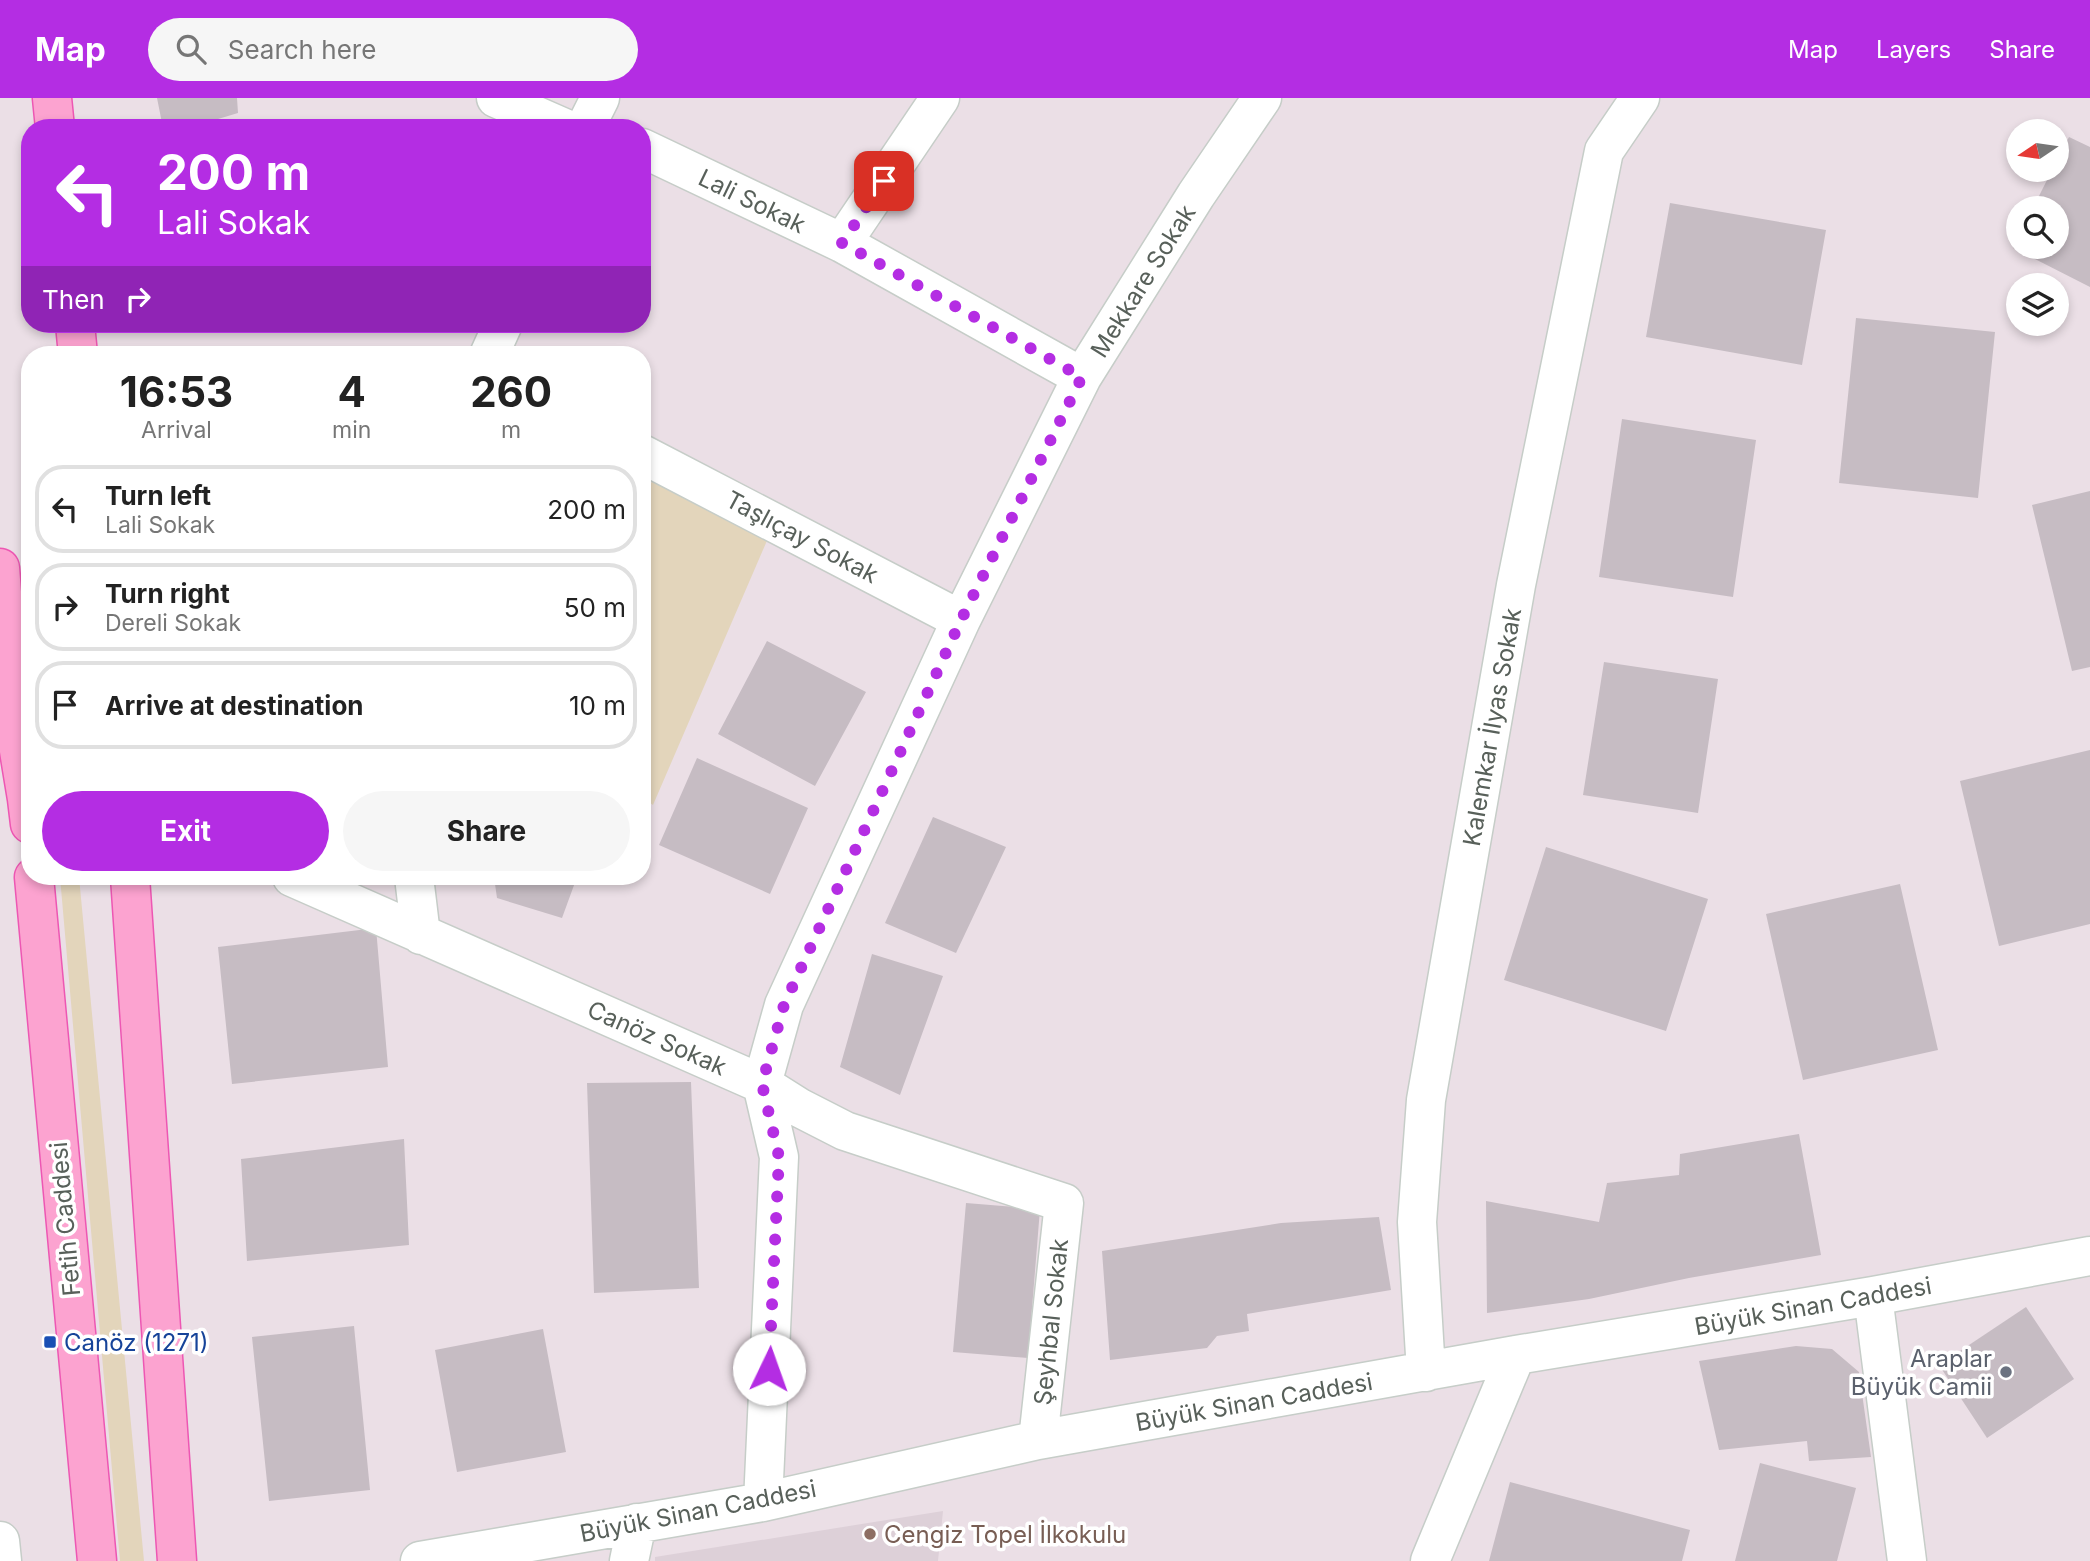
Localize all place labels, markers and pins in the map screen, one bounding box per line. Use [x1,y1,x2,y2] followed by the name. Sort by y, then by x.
[854,151,914,211] pin
[64,1328,208,1357] place label: Canöz (1271)
[42,1334,58,1350] marker: Canöz (1271)
[1851,1344,1992,1401] place label: Araplar Büyük Camii
[1998,1364,2014,1380] marker: Araplar Büyük Camii
[884,1520,1126,1549] place label: Cengiz Topel İlkokulu
[862,1526,878,1542] marker: Cengiz Topel İlkokulu

